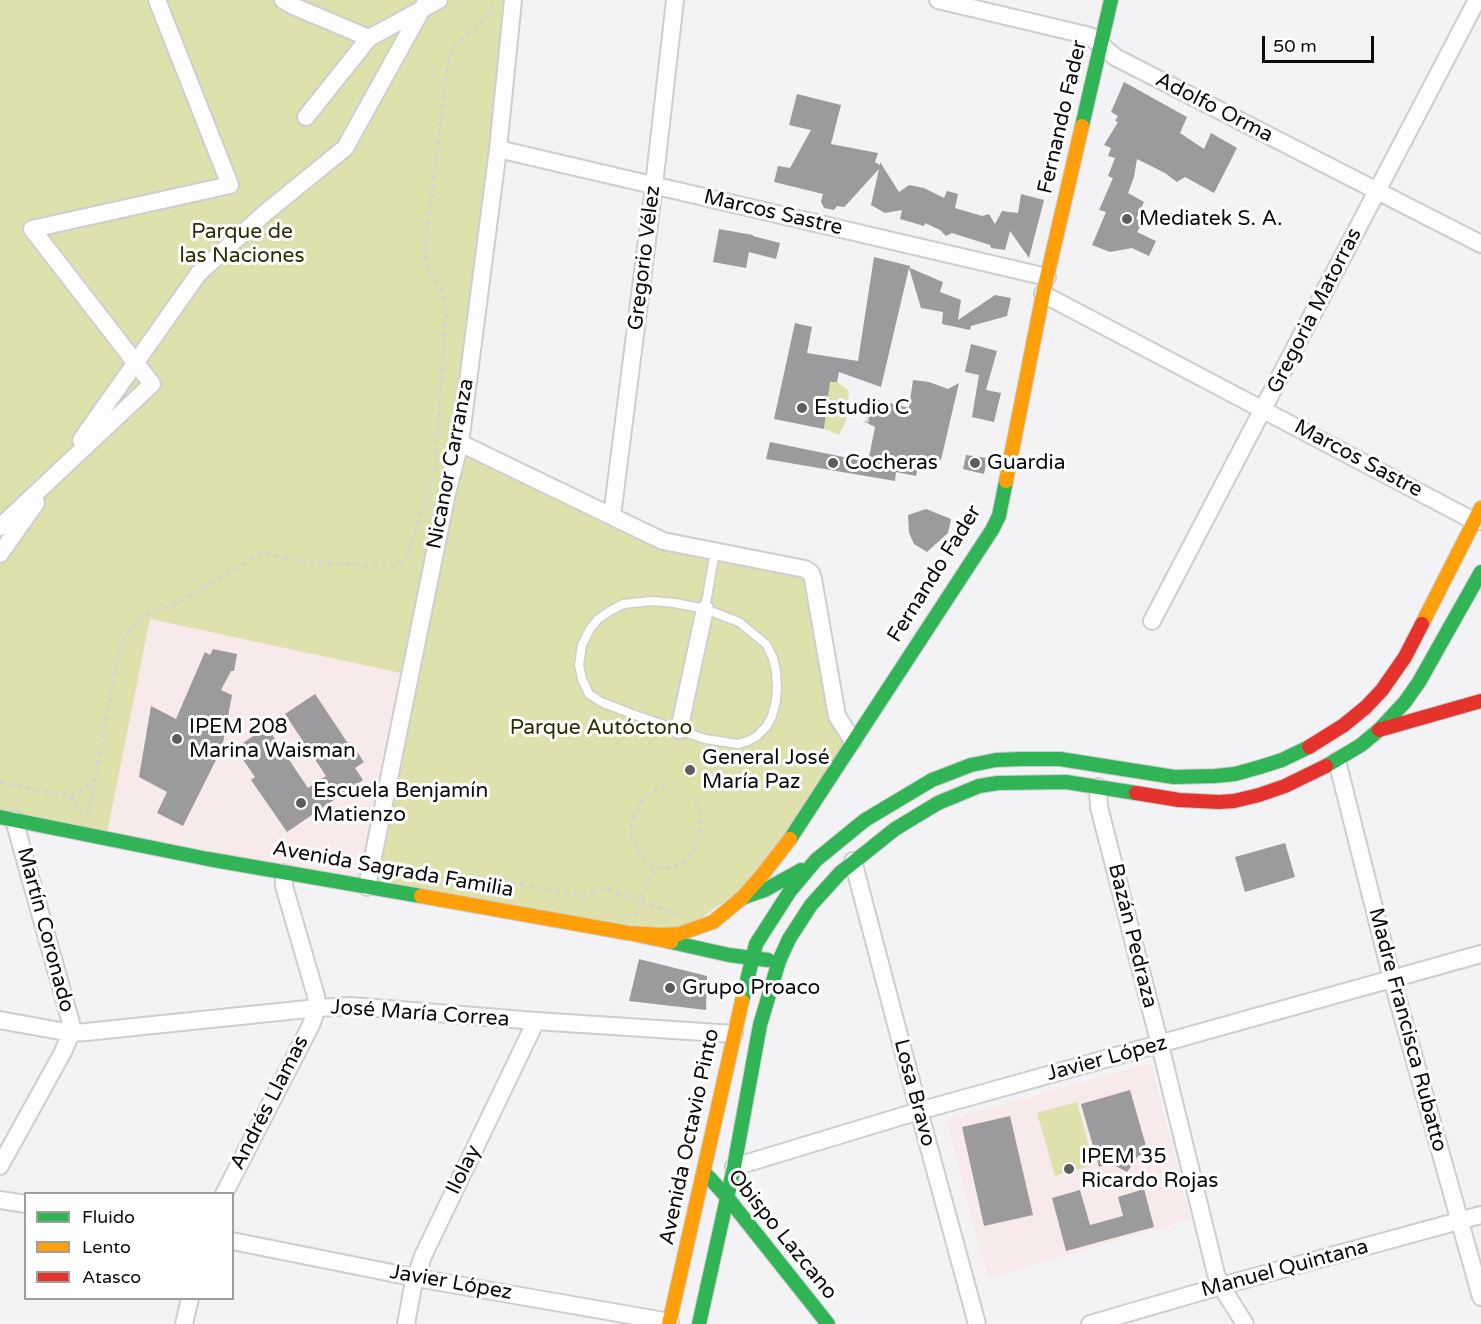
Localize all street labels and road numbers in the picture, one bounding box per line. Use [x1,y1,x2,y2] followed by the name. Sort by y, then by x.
[1033,38,1093,196] street label: Fernando Fader
[1151,68,1277,148] street label: Adolfo Orma
[624,184,666,332] street label: Gregorio Vélez
[701,185,845,241] street label: Marcos Sastre
[1262,224,1368,398] street label: Gregoria Matorras
[422,377,480,551] street label: Nicanor Carranza
[1290,415,1426,503] street label: Marcos Sastre
[883,501,987,647] street label: Fernando Fader
[270,836,516,904] street label: Avenida Sagrada Familia
[11,845,79,1015] street label: Martín Coronado
[1102,861,1162,1011] street label: Bazán Pedraza
[1362,905,1452,1155] street label: Madre Francisca Rubatto
[330,995,510,1033] street label: José María Correa
[655,1026,725,1248] street label: Avenida Octavio Pinto
[1044,1031,1170,1087] street label: Javier López
[225,1032,315,1174] street label: Andrés Llamas
[888,1037,940,1149] street label: Losa Bravo
[441,1141,487,1199] street label: Ilolay
[722,1165,842,1305] street label: Obispo Lazcano
[1199,1235,1371,1303] street label: Manuel Quintana
[388,1260,514,1306] street label: Javier López

